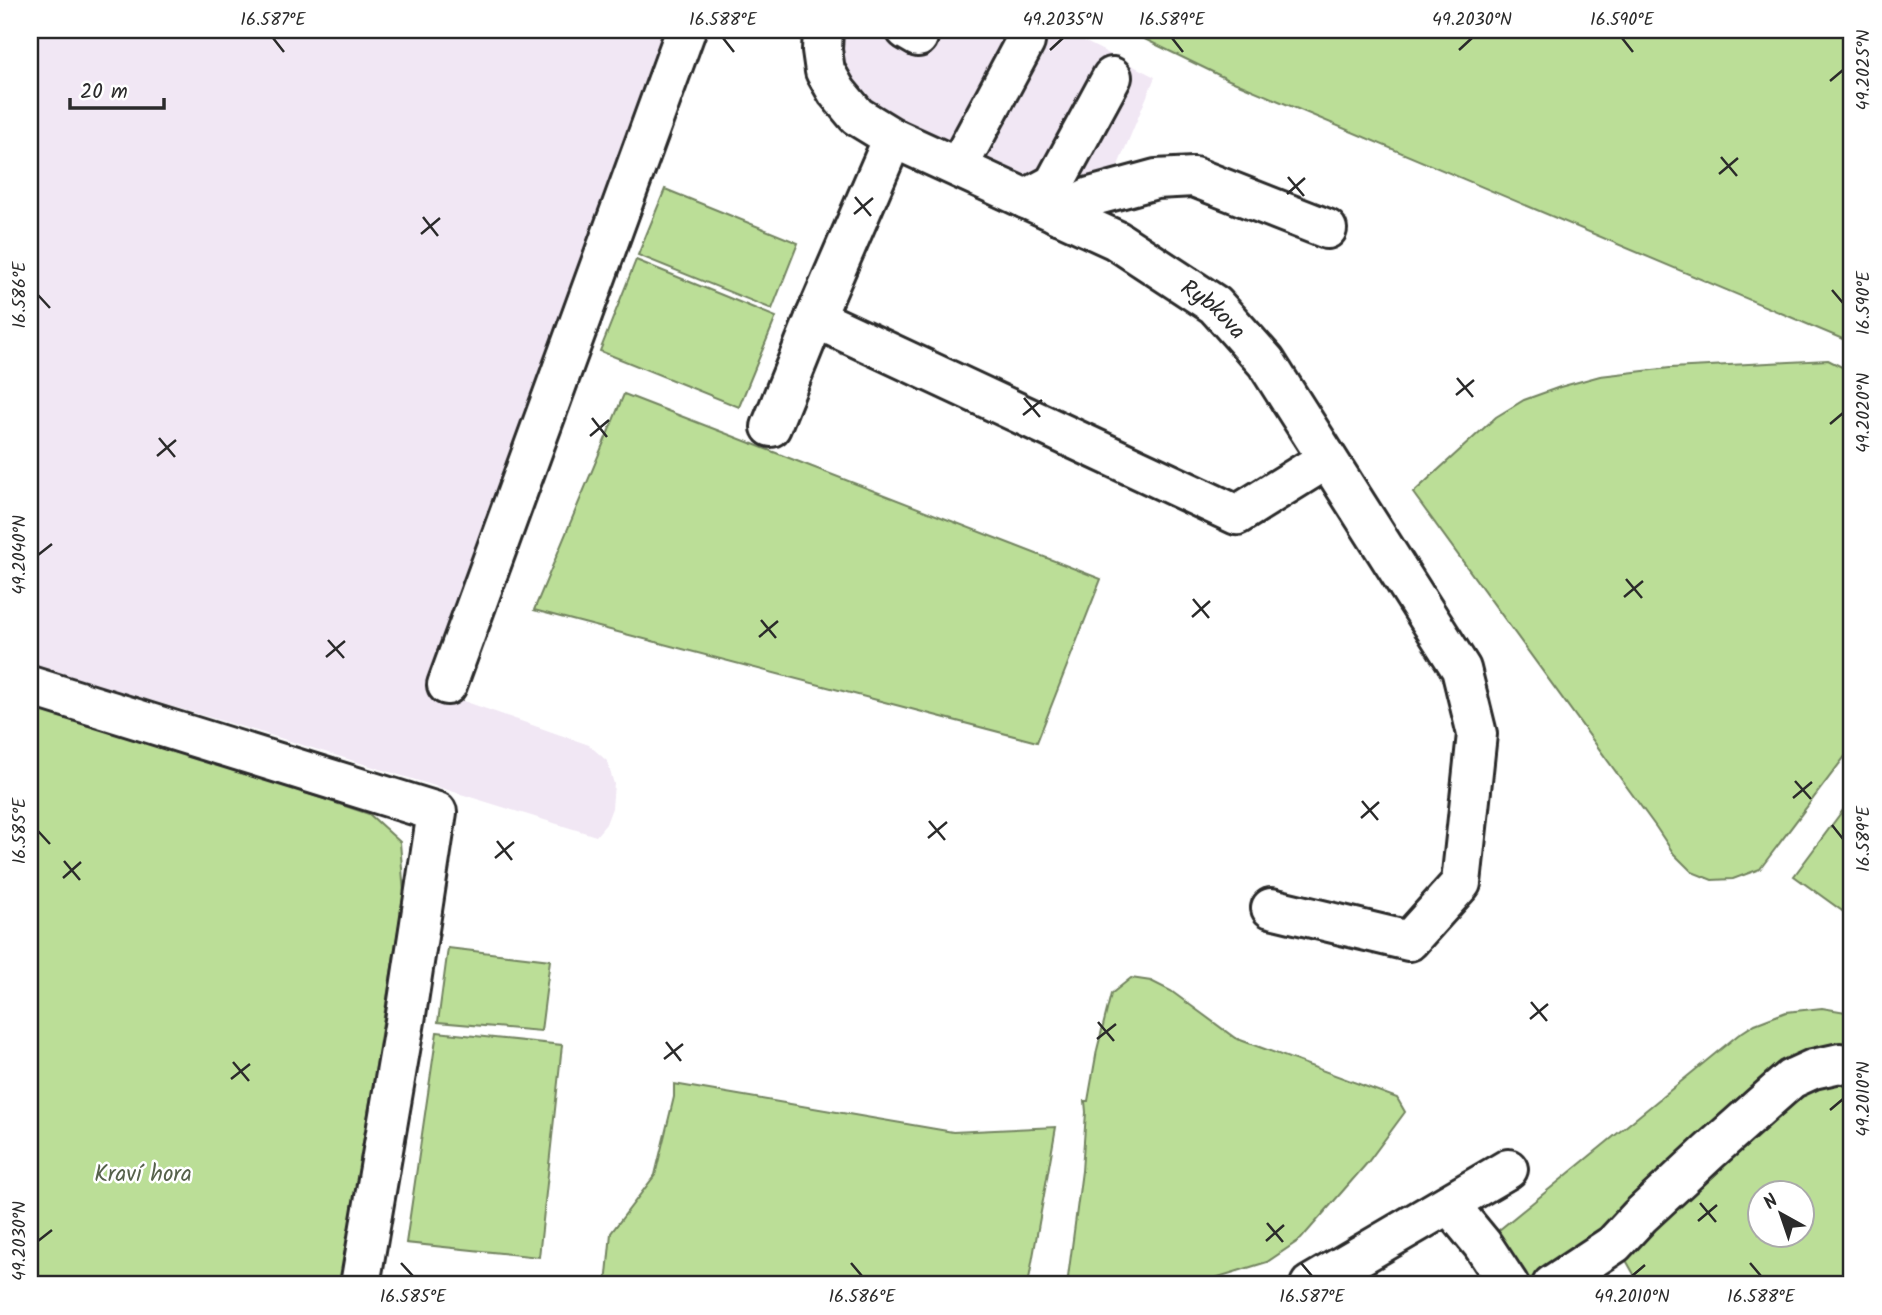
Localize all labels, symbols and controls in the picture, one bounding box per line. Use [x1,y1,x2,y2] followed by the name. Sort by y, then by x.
[240,6,306,35] text: 16.587°E
[689,6,757,35] text: 16.588°E
[1023,6,1103,35] text: 49.2035°N
[1139,6,1205,35] text: 16.589°E
[1432,6,1512,35] text: 49.2030°N
[1590,6,1654,35] text: 16.590°E
[1850,30,1879,110] text: 49.2025°N
[70,66,164,110] scale bar
[80,76,128,109] text: 20 m
[6,261,35,329] text: 16.586°E
[1173,271,1254,349] street label: Rybkova
[1850,271,1879,335] text: 16.590°E
[1850,373,1879,453] text: 49.2020°N
[6,515,35,595] text: 49.2040°N
[6,797,35,864] text: 16.585°E
[1850,806,1879,872] text: 16.589°E
[1850,1061,1879,1137] text: 49.2010°N
[94,1157,192,1193] park label: Kraví hora
[1745,1178,1815,1248] north arrow
[1757,1187,1786,1218] text: N
[6,1201,35,1281] text: 49.2030°N
[380,1283,447,1312] text: 16.585°E
[828,1283,896,1312] text: 16.586°E
[1279,1283,1345,1312] text: 16.587°E
[1594,1283,1670,1312] text: 49.2010°N
[1727,1283,1795,1312] text: 16.588°E

